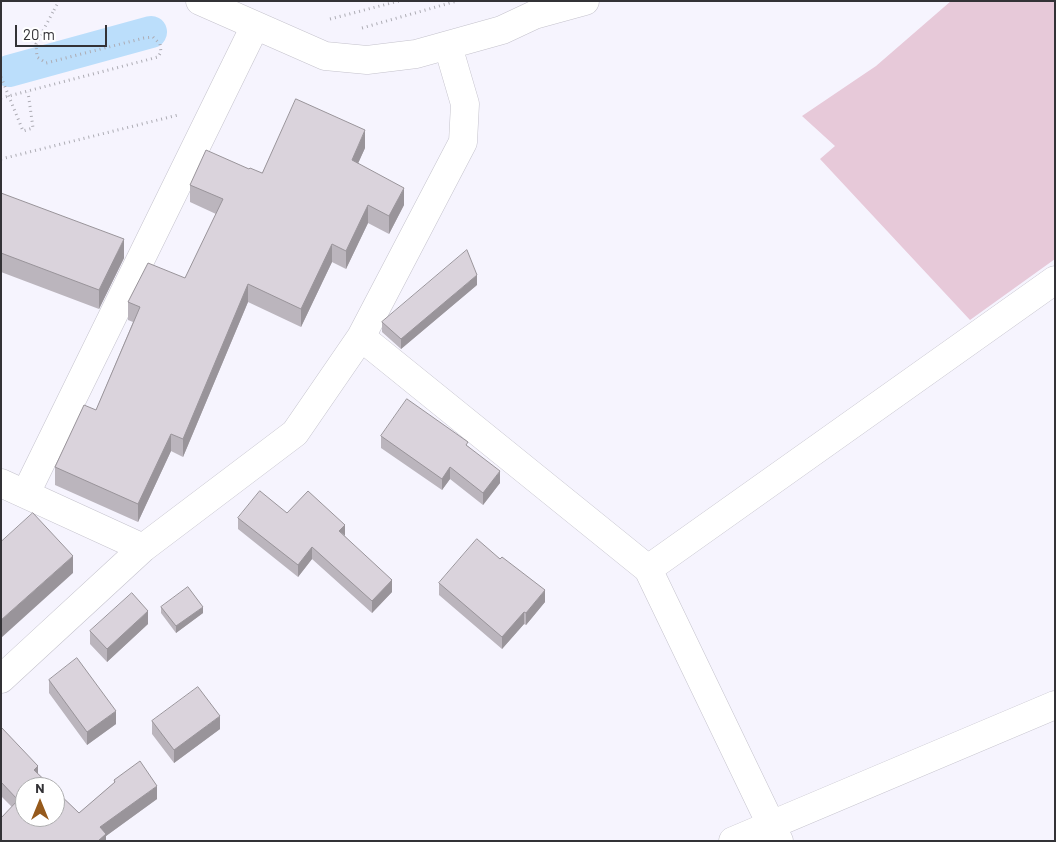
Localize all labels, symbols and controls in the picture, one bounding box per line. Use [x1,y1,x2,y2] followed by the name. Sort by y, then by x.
[18,15,110,47] scale bar
[23,25,55,43] text: 20 m
[15,777,65,827] north arrow
[35,779,45,796] text: N

